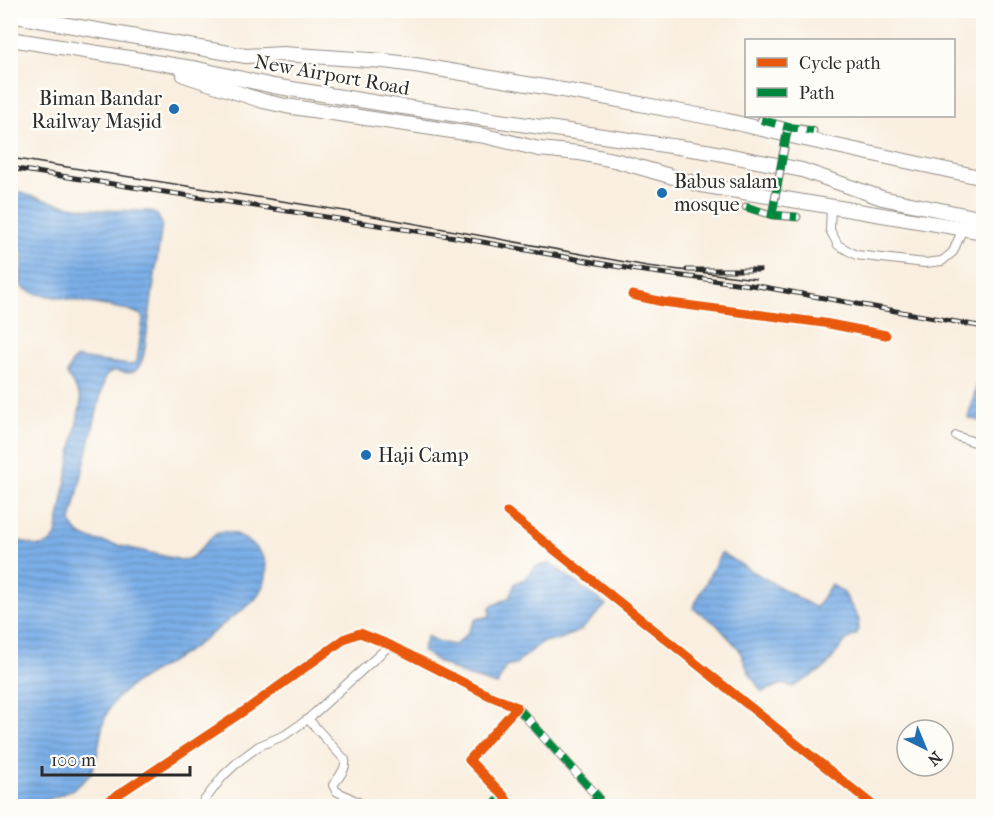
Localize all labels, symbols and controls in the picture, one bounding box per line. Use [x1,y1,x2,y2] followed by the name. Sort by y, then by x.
[745,39,955,117] legend
[253,50,412,100] street label: New Airport Road
[799,53,880,74] text: Cycle path
[799,83,835,104] text: Path
[31,87,163,133] place label: Biman Bandar Railway Masjid
[167,102,181,116] marker: Biman Bandar Railway Masjid
[674,170,778,216] place label: Babus salam mosque
[655,186,669,200] marker: Babus salam mosque
[378,444,469,467] place label: Haji Camp
[359,448,373,462] marker: Haji Camp
[895,718,955,778] north arrow
[42,739,190,777] scale bar
[923,748,946,770] text: N
[51,750,96,771] text: 100 m

